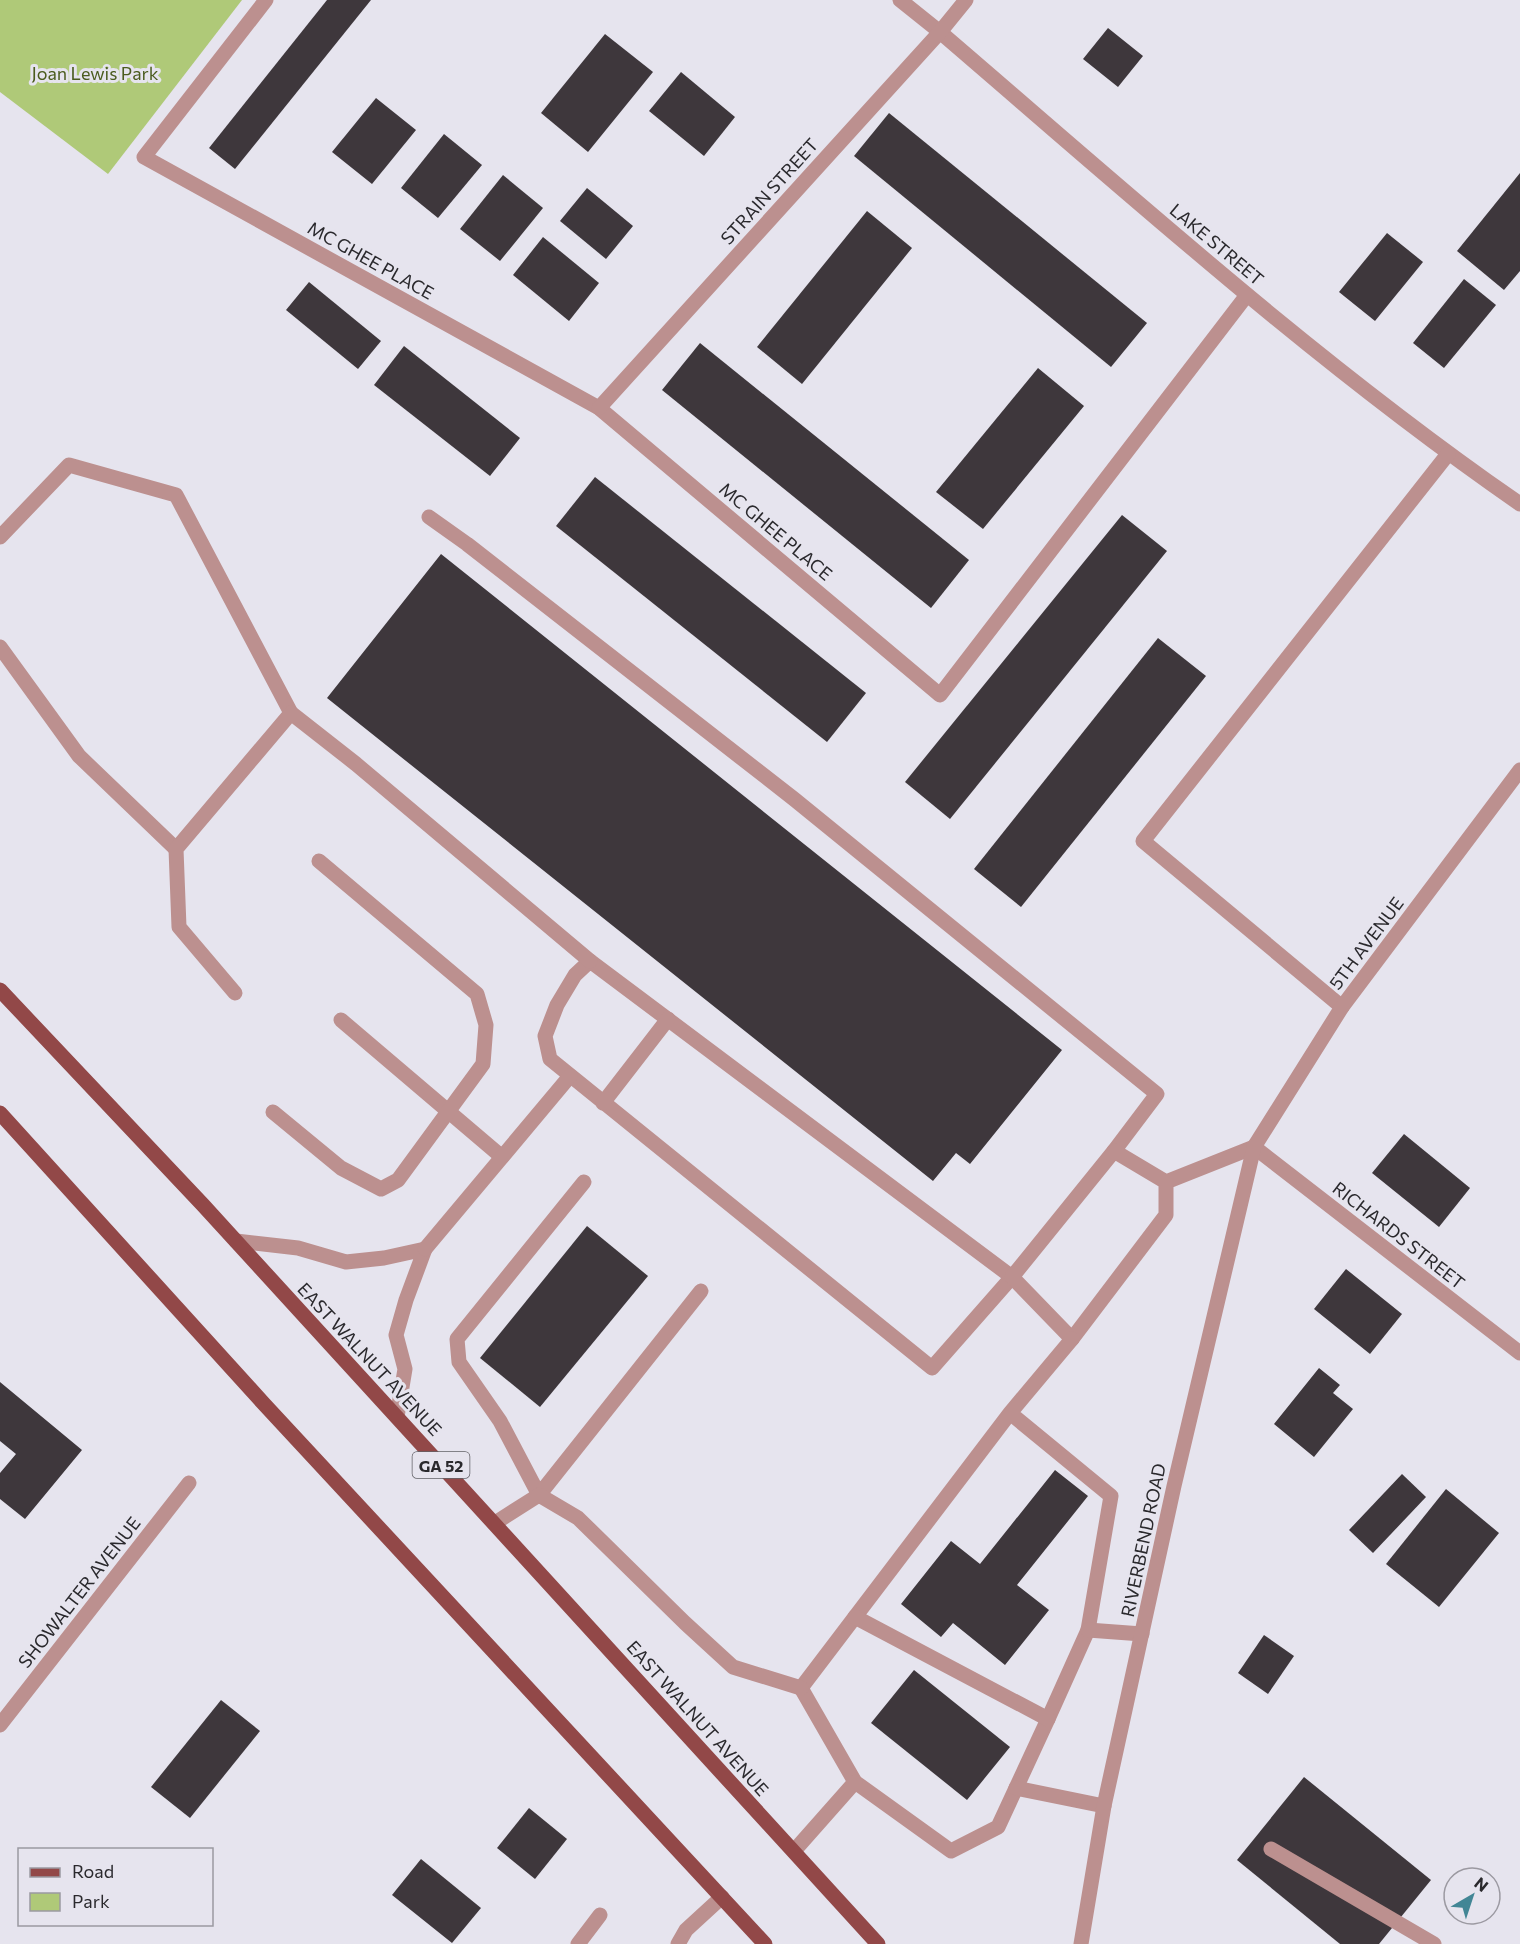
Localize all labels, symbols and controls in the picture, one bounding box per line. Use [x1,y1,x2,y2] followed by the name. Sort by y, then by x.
[31,62,159,84] park label: Joan Lewis Park
[716,133,822,249] street label: STRAIN STREET
[1166,198,1268,290] street label: LAKE STREET
[304,216,438,304] street label: MC GHEE PLACE
[715,477,837,585] street label: MC GHEE PLACE
[1324,892,1408,994] street label: 5TH AVENUE
[1329,1177,1469,1293] street label: RICHARDS STREET
[293,1278,447,1440] street label: EAST WALNUT AVENUE
[412,1452,470,1478] road number: GA 52
[1116,1461,1170,1619] street label: RIVERBEND ROAD
[13,1512,145,1672] street label: SHOWALTER AVENUE
[622,1636,774,1800] street label: EAST WALNUT AVENUE
[18,1848,213,1926] legend
[72,1860,114,1882] text: Road
[1442,1866,1502,1926] north arrow
[1471,1873,1492,1895] text: N
[72,1890,110,1912] text: Park

